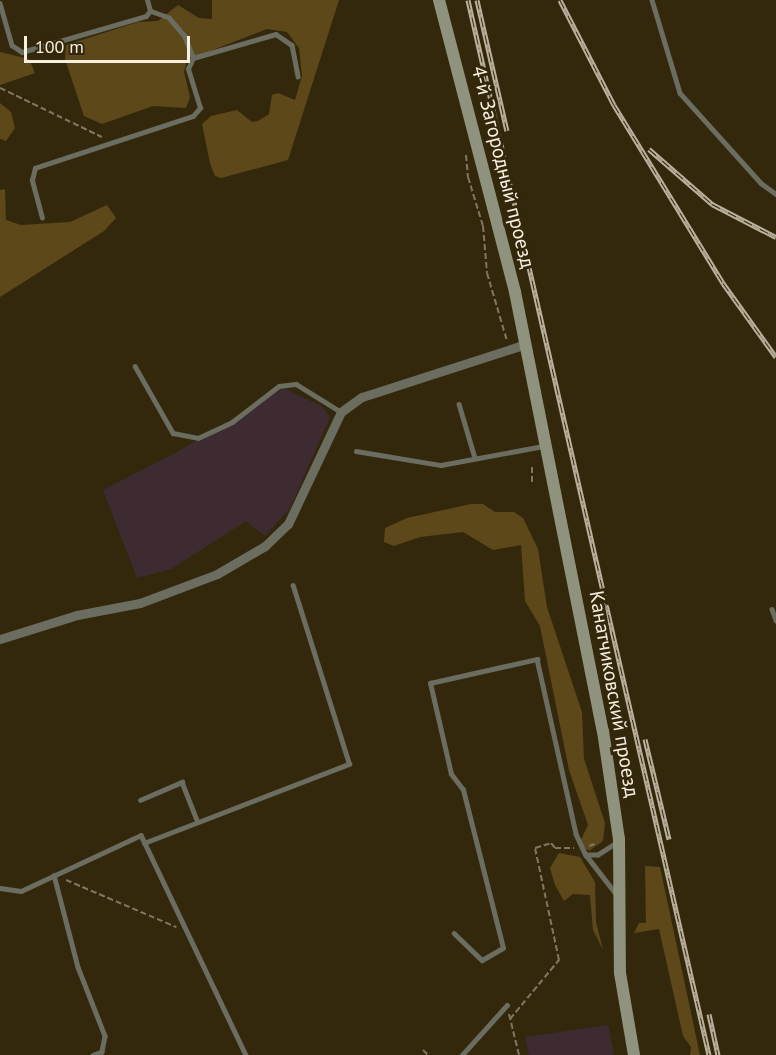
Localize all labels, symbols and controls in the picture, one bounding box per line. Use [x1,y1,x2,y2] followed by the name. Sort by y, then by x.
[27,24,194,62] scale bar
[35,35,84,58] text: 100 m
[466,63,540,271] street label: 4-й Загородный проезд
[584,589,644,799] street label: Канатчиковский проезд

